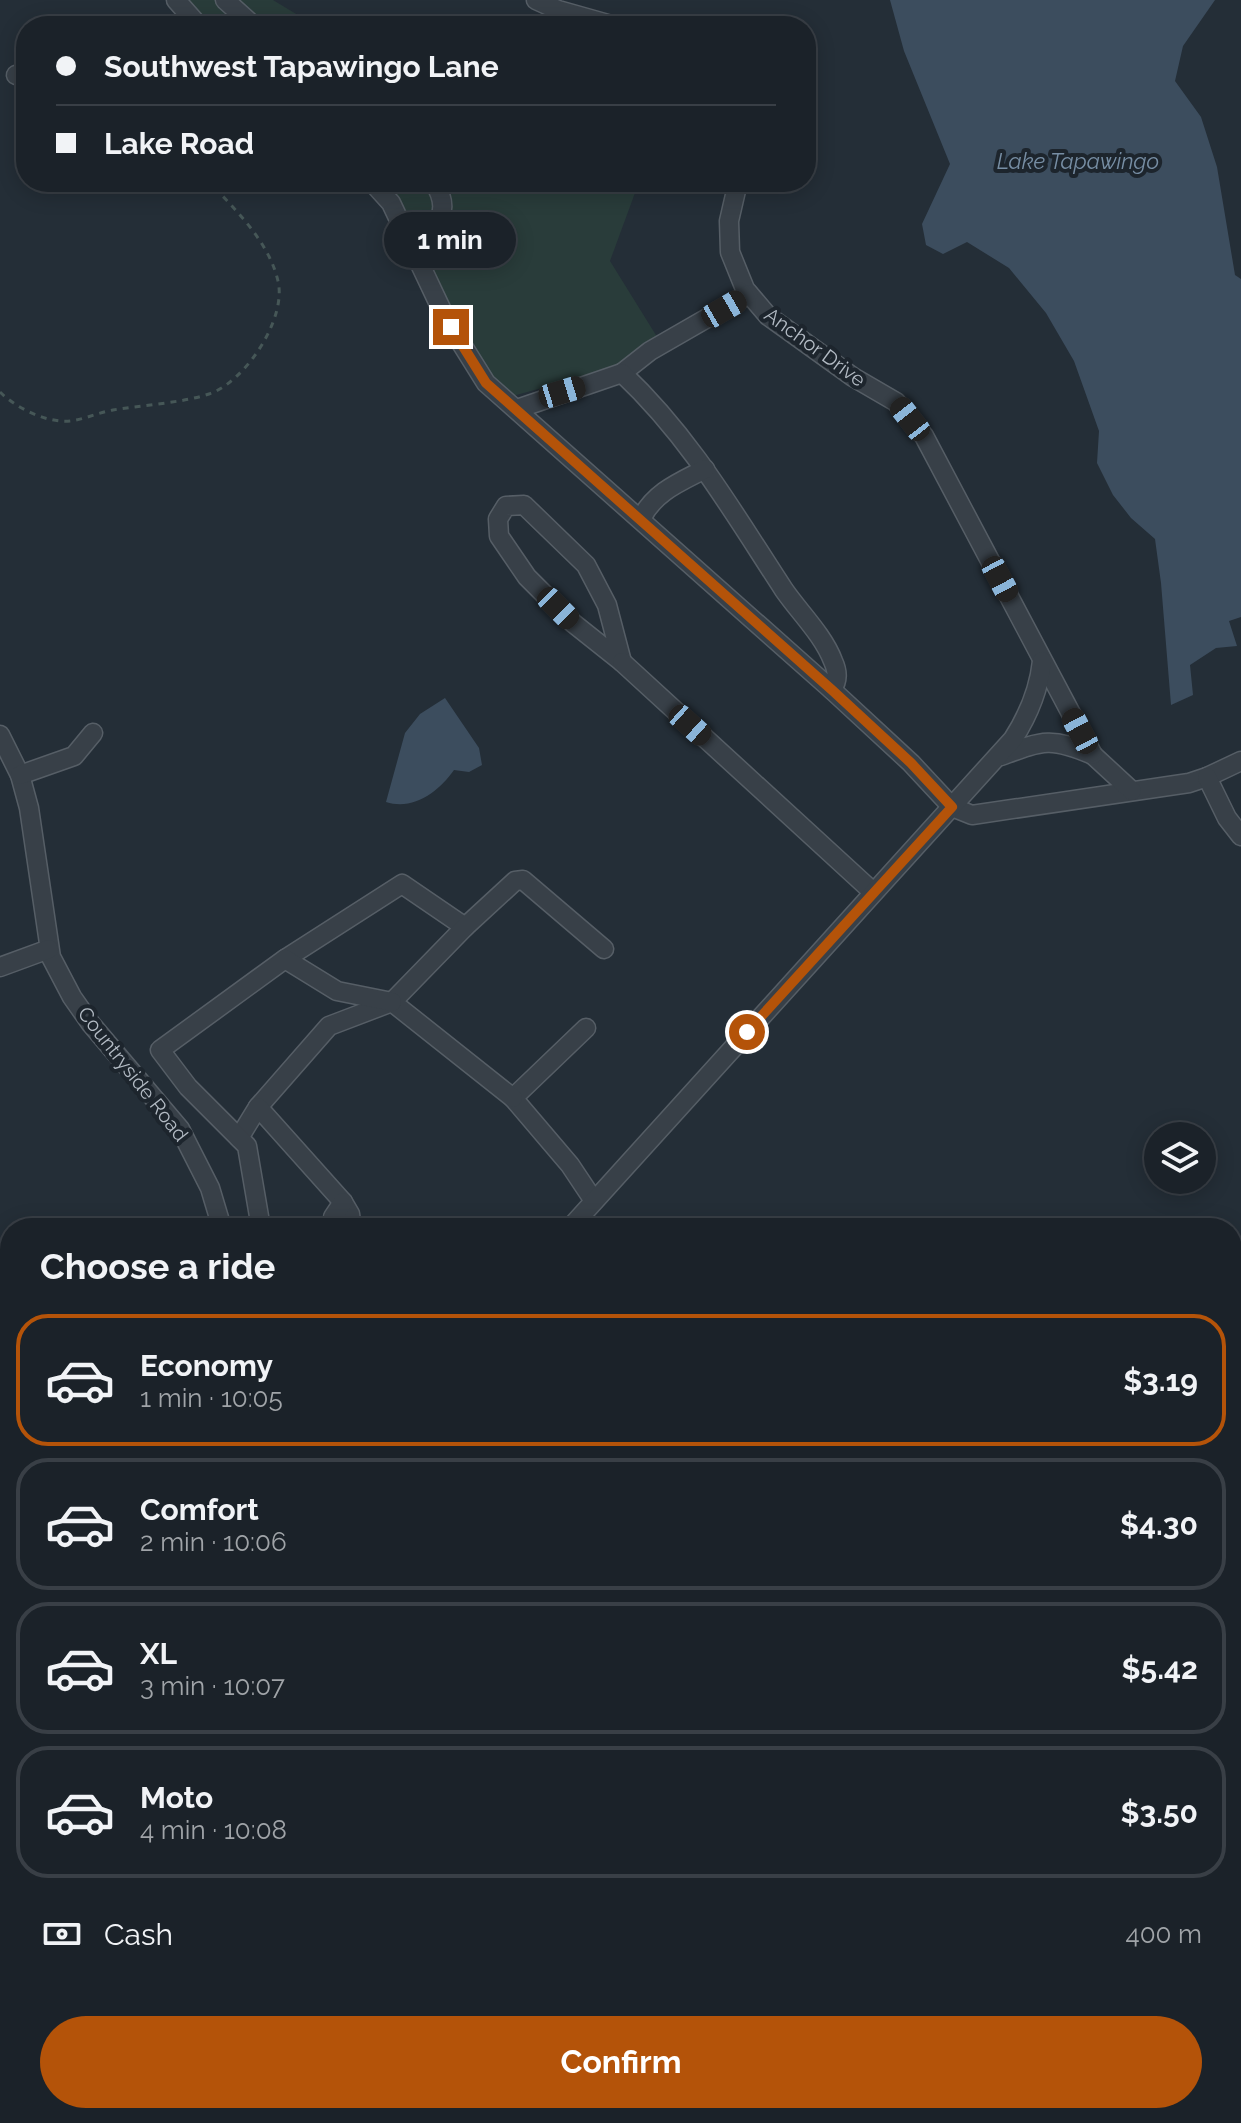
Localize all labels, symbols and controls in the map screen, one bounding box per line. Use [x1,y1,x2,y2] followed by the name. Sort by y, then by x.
[104,49,499,84] text: Southwest Tapawingo Lane
[104,126,254,161] text: Lake Road
[997,148,1159,174] water label: Lake Tapawingo
[385,211,517,267] callout: 1 min
[417,225,483,255] text: 1 min
[697,287,751,331] car
[760,302,870,392] street label: Anchor Drive
[433,309,469,345] route end
[536,374,588,410] car
[886,393,934,445] car
[978,552,1022,606] car
[533,583,583,633] car
[664,700,716,750] car
[1058,704,1102,758] car
[73,1002,193,1146] street label: Countryside Road
[729,1014,765,1050] route start
[1144,1122,1216,1194] map controls
[1144,1122,1216,1194] button: layers
[40,1245,275,1287] text: Choose a ride
[44,1344,116,1416] icon: car
[140,1348,273,1383] text: Economy
[1123,1363,1198,1398] text: $3.19
[140,1383,283,1413] text: 1 min · 10:05
[44,1488,116,1560] icon: car
[140,1492,259,1527] text: Comfort
[1120,1507,1198,1542] text: $4.30
[140,1527,287,1557] text: 2 min · 10:06
[44,1632,116,1704] icon: car
[140,1636,177,1671] text: XL
[1122,1651,1198,1686] text: $5.42
[140,1671,285,1701] text: 3 min · 10:07
[44,1776,116,1848] icon: car
[140,1780,213,1815] text: Moto
[1121,1795,1198,1830] text: $3.50
[140,1815,287,1845] text: 4 min · 10:08
[40,1912,84,1956] icon: cash
[104,1917,173,1952] text: Cash
[1125,1919,1202,1949] text: 400 m
[40,2016,1202,2108] button: Confirm

